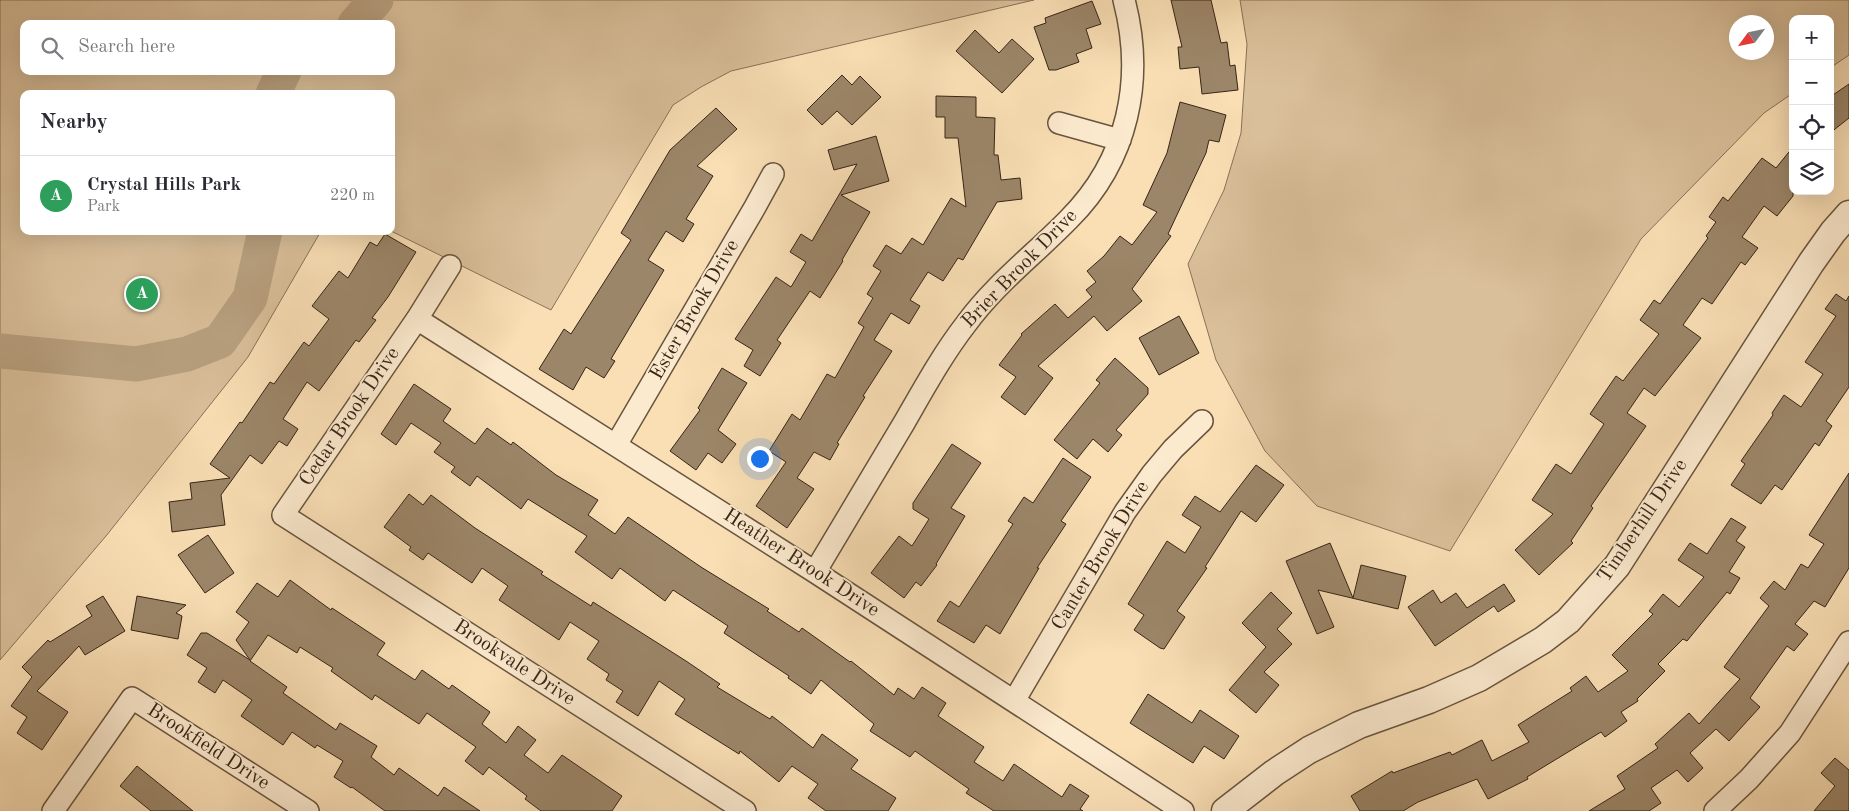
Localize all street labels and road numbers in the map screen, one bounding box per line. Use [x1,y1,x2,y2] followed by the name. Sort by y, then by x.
[959,206,1081,332] street label: Brier Brook Drive
[647,236,743,384] street label: Ester Brook Drive
[296,344,404,490] street label: Cedar Brook Drive
[1594,456,1692,586] street label: Timberhill Drive
[1049,478,1153,634] street label: Canter Brook Drive
[719,505,883,621] street label: Heather Brook Drive
[450,616,578,710] street label: Brookvale Drive
[143,700,273,794] street label: Brookfield Drive

